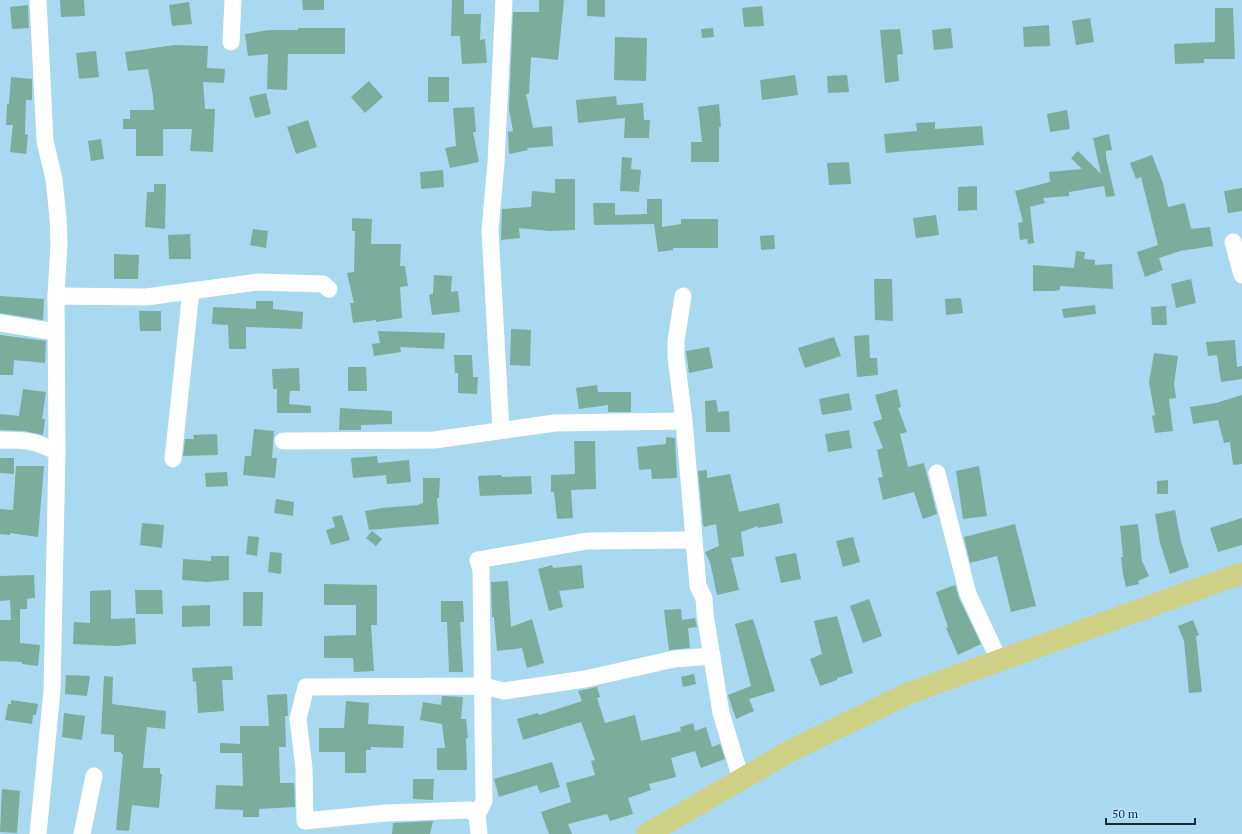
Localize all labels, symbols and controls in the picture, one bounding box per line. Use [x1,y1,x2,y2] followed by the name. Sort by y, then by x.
[1106,800,1195,826] scale bar
[1112,806,1139,821] text: 50 m

